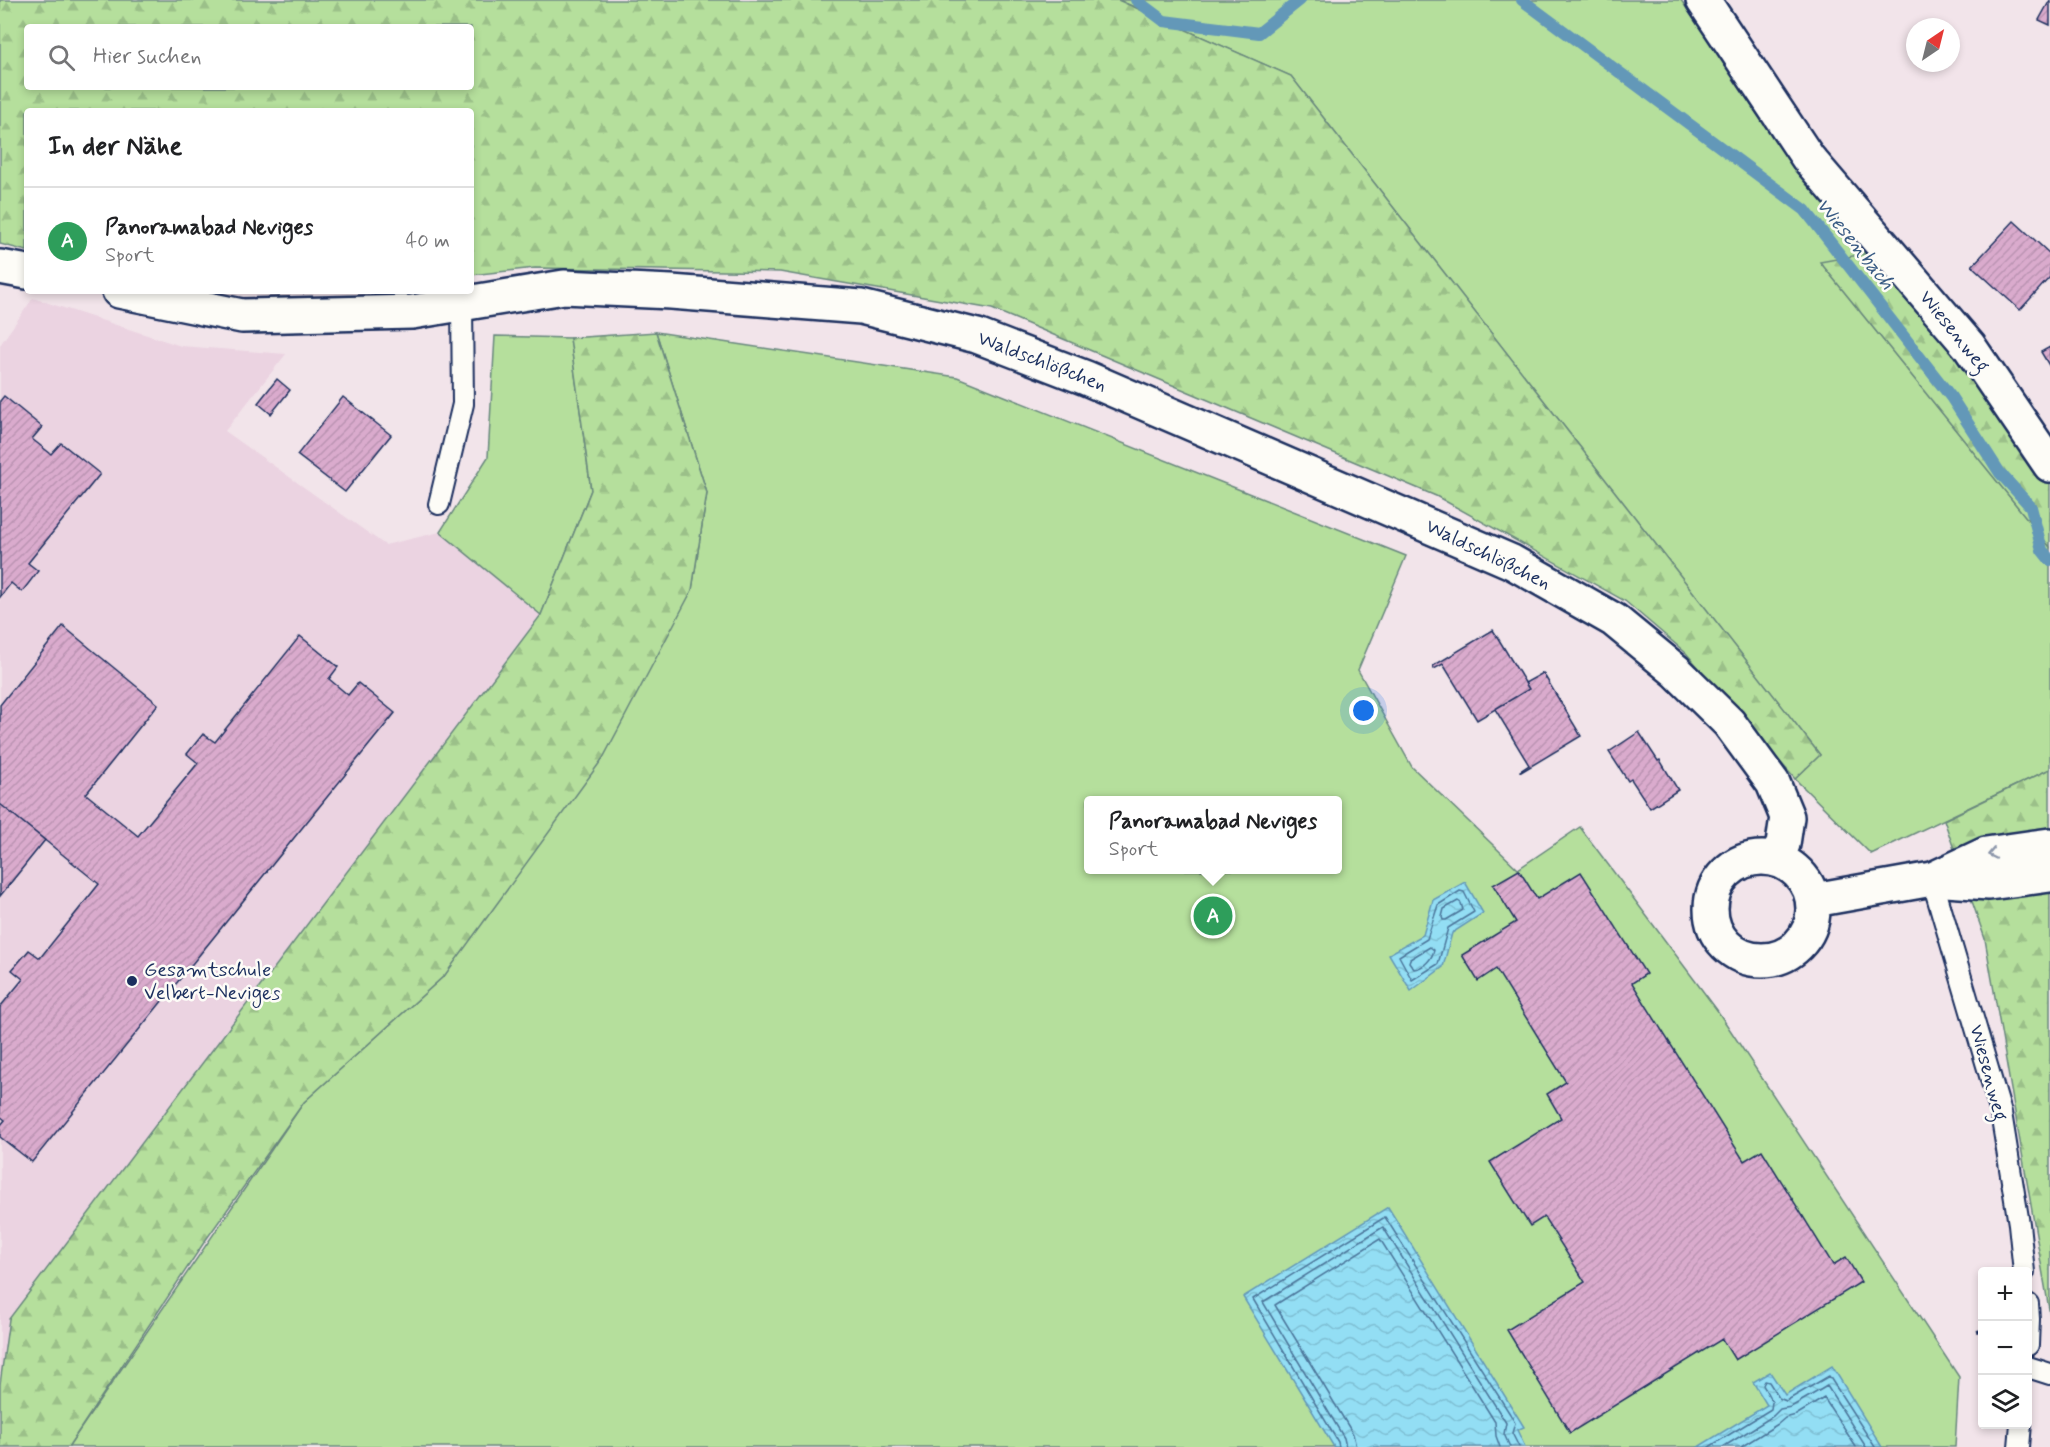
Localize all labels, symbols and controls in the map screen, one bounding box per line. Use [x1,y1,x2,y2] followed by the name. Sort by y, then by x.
[1906,18,1960,72] north arrow
[24,24,474,90] search box
[45,41,78,74] icon: search
[93,43,202,71] text: Hier suchen
[48,130,182,164] text: In der Nähe
[1809,192,1901,296] water label: Wiesenbach
[105,214,313,242] text: Panoramabad Neviges
[61,228,74,255] text: A
[406,228,450,255] text: 40 m
[105,242,154,269] text: Sport
[1911,285,1996,380] street label: Wiesenweg
[974,325,1110,399] street label: Waldschlößchen
[1421,513,1555,597] street label: Waldschlößchen
[1349,696,1378,725] your location
[1084,796,1342,874] popup
[1109,808,1317,836] text: Panoramabad Neviges
[1109,836,1158,863] text: Sport
[1988,847,1998,860] one-way arrow
[1194,894,1232,938] pin: A
[144,957,280,1008] place label: Gesamtschule Velbert-Neviges
[125,974,139,988] marker: Gesamtschule Velbert-Neviges
[1960,1022,2014,1125] street label: Wiesenweg
[1978,1267,2032,1429] map controls
[1978,1267,2032,1321] button: +
[1978,1321,2032,1375] button: −
[1978,1375,2032,1429] button: layers

